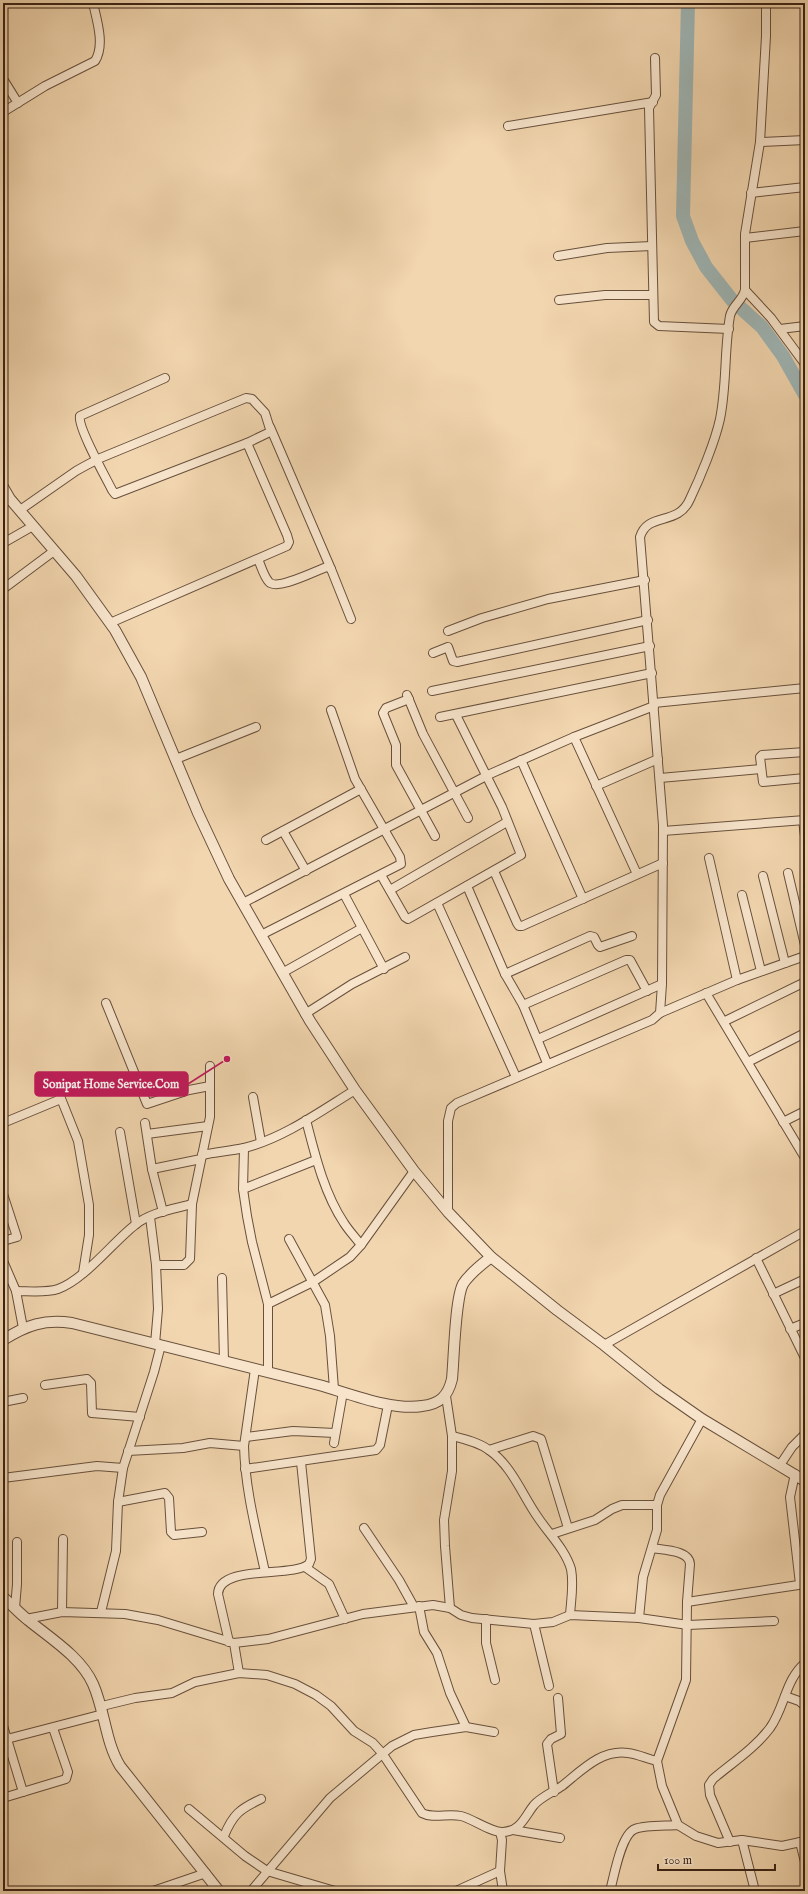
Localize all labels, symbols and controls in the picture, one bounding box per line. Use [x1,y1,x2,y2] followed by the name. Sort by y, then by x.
[35,1072,188,1096] callout: Sonipat Home Service.Com
[43,1077,180,1093] text: Sonipat Home Service.Com
[658,1846,775,1872] scale bar
[664,1853,692,1868] text: 100 m

